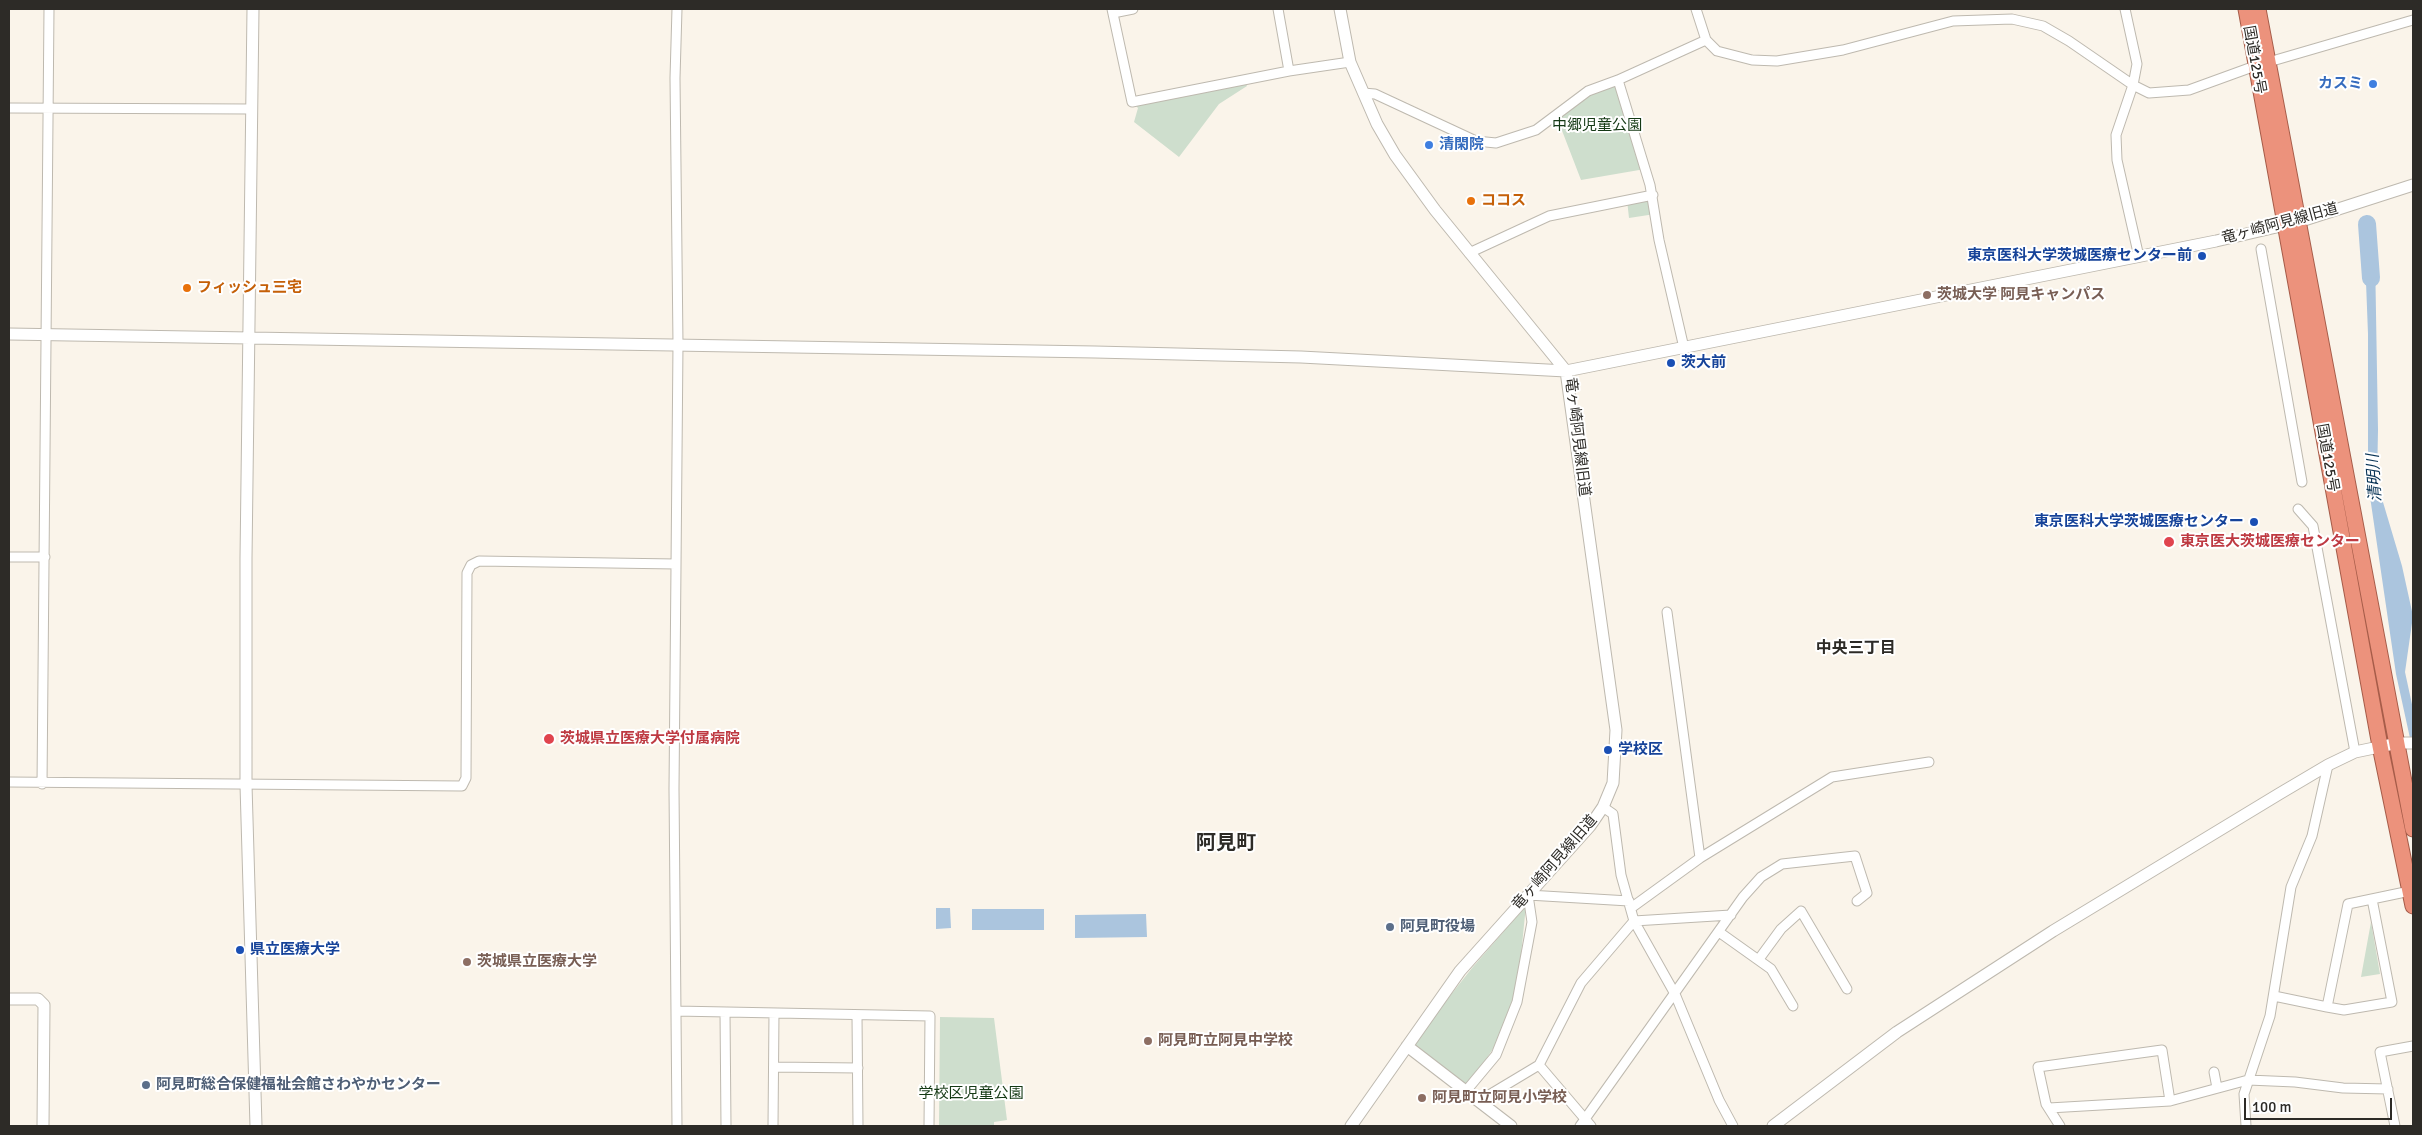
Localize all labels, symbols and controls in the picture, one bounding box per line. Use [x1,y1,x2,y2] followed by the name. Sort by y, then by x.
[2239,24,2269,96] street label: 国道125号
[2318,75,2363,93] place label: カスミ
[2367,78,2379,90] marker: カスミ
[1552,117,1642,135] park label: 中郷児童公園
[1439,136,1484,154] place label: 清閑院
[1423,139,1435,151] marker: 清閑院
[1481,192,1526,210] place label: ココス
[1465,195,1477,207] marker: ココス
[2220,200,2340,248] street label: 竜ヶ崎阿見線旧道
[1967,247,2192,265] place label: 東京医科大学茨城医療センター前
[2196,250,2208,262] marker: 東京医科大学茨城医療センター前
[197,279,302,297] place label: フィッシュ三宅
[181,282,193,294] marker: フィッシュ三宅
[1937,286,2105,304] place label: 茨城大学 阿見キャンパス
[1921,289,1933,301] marker: 茨城大学 阿見キャンパス
[1681,354,1726,372] place label: 茨大前
[1665,357,1677,369] marker: 茨大前
[1561,376,1593,498] street label: 竜ヶ崎阿見線旧道
[2312,422,2342,494] street label: 国道125号
[2364,453,2386,503] water label: 清明川
[2034,513,2244,531] place label: 東京医科大学茨城医療センター
[2248,516,2260,528] marker: 東京医科大学茨城医療センター
[2180,533,2360,551] place label: 東京医大茨城医療センター
[2162,535,2176,549] marker: 東京医大茨城医療センター
[1816,639,1896,659] district label: 中央三丁目
[560,730,740,748] place label: 茨城県立医療大学付属病院
[542,732,556,746] marker: 茨城県立医療大学付属病院
[1618,741,1663,759] place label: 学校区
[1602,744,1614,756] marker: 学校区
[1509,812,1601,914] street label: 竜ヶ崎阿見線旧道
[1196,832,1256,856] district label: 阿見町
[1400,918,1475,936] place label: 阿見町役場
[1384,921,1396,933] marker: 阿見町役場
[250,941,340,959] place label: 県立医療大学
[234,944,246,956] marker: 県立医療大学
[477,953,597,971] place label: 茨城県立医療大学
[461,956,473,968] marker: 茨城県立医療大学
[1158,1032,1293,1050] place label: 阿見町立阿見中学校
[1142,1035,1154,1047] marker: 阿見町立阿見中学校
[156,1076,441,1094] place label: 阿見町総合保健福祉会館さわやかセンター
[140,1079,152,1091] marker: 阿見町総合保健福祉会館さわやかセンター
[919,1085,1023,1103] park label: 学校区児童公園
[2247,1088,2394,1120] scale bar
[1432,1089,1567,1107] place label: 阿見町立阿見小学校
[1416,1092,1428,1104] marker: 阿見町立阿見小学校
[2252,1098,2292,1116] text: 100 m

